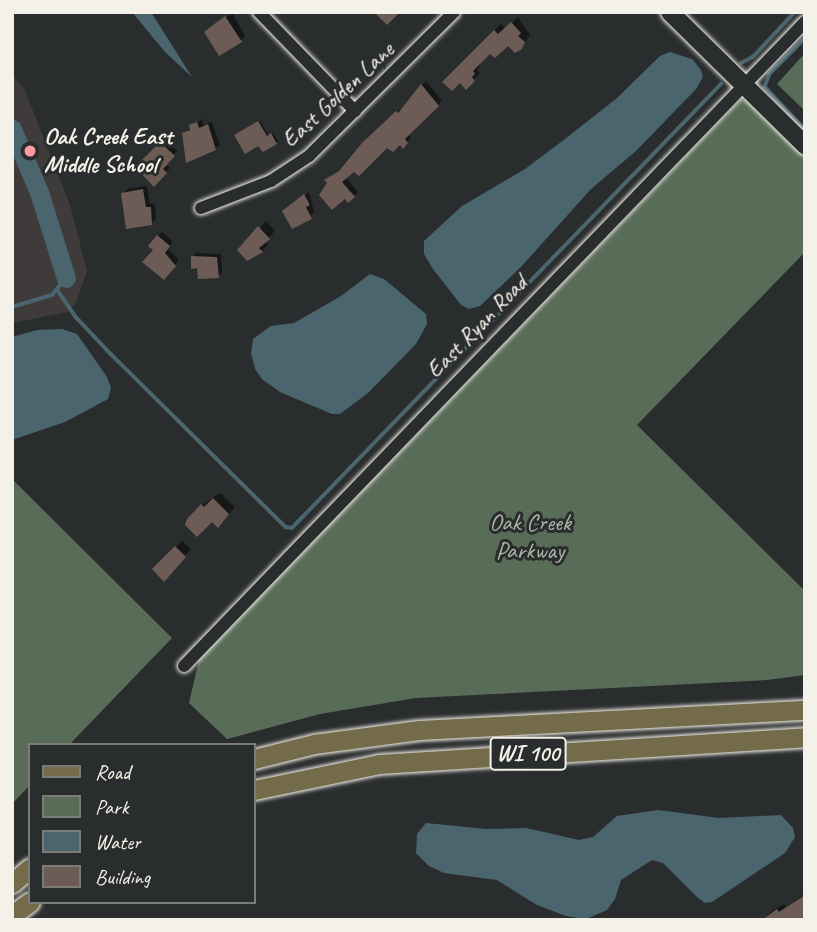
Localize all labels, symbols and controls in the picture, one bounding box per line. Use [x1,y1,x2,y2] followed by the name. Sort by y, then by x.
[276,36,400,154] street label: East Golden Lane
[44,123,172,179] place label: Oak Creek East Middle School
[22,143,38,159] marker: Oak Creek East Middle School
[420,269,534,385] street label: East Ryan Road
[489,509,571,565] park label: Oak Creek Parkway
[490,734,566,774] road number: WI 100
[28,743,256,904] legend
[95,759,130,785] text: Road
[95,794,128,820] text: Park
[95,829,141,855] text: Water
[95,864,150,890] text: Building

